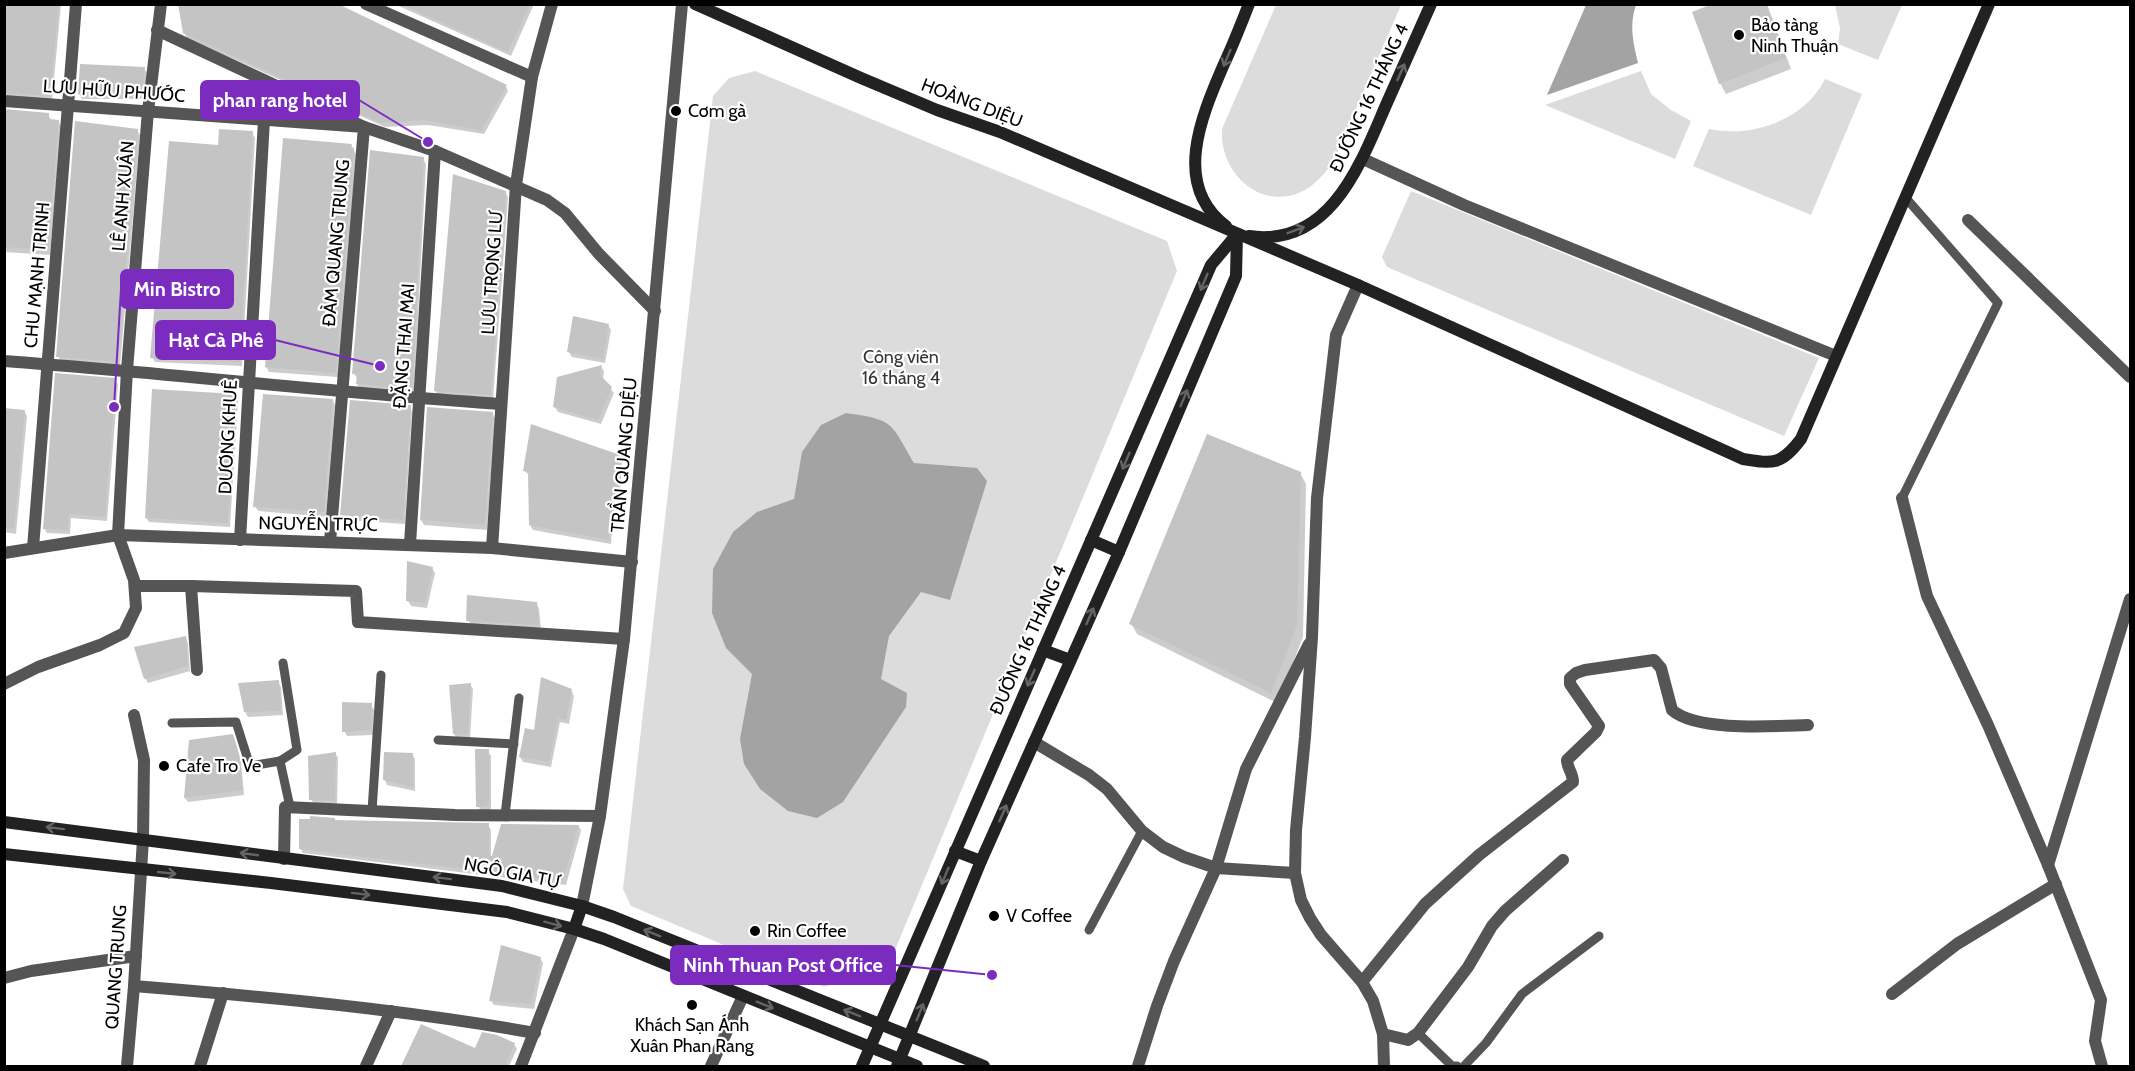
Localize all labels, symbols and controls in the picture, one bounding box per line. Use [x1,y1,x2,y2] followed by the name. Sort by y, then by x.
[1751,14,1839,57] place label: Bảo tàng Ninh Thuận
[1325,20,1413,176] street label: ĐƯỜNG 16 THÁNG 4
[1732,28,1746,42] marker: Bảo tàng Ninh Thuận
[1220,49,1232,67] one-way arrow
[1396,63,1407,82] one-way arrow
[918,74,1026,132] street label: HOÀNG DIỆU
[42,75,186,107] street label: LƯU HỮU PHƯỚC
[201,81,359,119] callout: phan rang hotel
[213,88,347,112] text: phan rang hotel
[688,100,747,122] place label: Cơm gà
[669,104,683,118] marker: Cơm gà
[107,140,139,252] street label: LÊ ANH XUÂN
[318,159,354,327] street label: ĐÀM QUANG TRUNG
[20,201,54,349] street label: CHU MẠNH TRINH
[477,210,507,335] street label: LƯU TRỌNG LƯ
[1287,224,1305,235] one-way arrow
[121,270,233,308] callout: Min Bistro
[1197,272,1209,290] one-way arrow
[133,277,221,301] text: Min Bistro
[389,283,419,409] street label: ĐẶNG THAI MAI
[156,321,275,359] callout: Hạt Cà Phê
[168,328,264,352] text: Hạt Cà Phê
[862,346,940,389] park label: Công viên 16 tháng 4
[604,376,642,533] street label: TRẦN QUANG DIỆU
[214,379,242,495] street label: DƯƠNG KHUÊ
[1179,389,1190,408] one-way arrow
[1120,451,1131,469] one-way arrow
[258,510,378,536] street label: NGUYỄN TRỰC
[985,562,1071,718] street label: ĐƯỜNG 16 THÁNG 4
[1085,607,1096,625] one-way arrow
[1025,668,1036,686] one-way arrow
[176,755,261,777] place label: Cafe Tro Ve
[157,759,171,773] marker: Cafe Tro Ve
[998,804,1009,822] one-way arrow
[46,822,66,833] one-way arrow
[239,848,259,859] one-way arrow
[462,853,563,893] street label: NGÔ GIA TỰ
[938,866,950,884] one-way arrow
[156,868,176,879] one-way arrow
[433,873,452,884] one-way arrow
[350,889,370,900] one-way arrow
[101,904,131,1030] street label: QUANG TRUNG
[1006,905,1072,927] place label: V Coffee
[987,909,1001,923] marker: V Coffee
[543,918,562,930] one-way arrow
[767,920,846,942] place label: Rin Coffee
[748,924,762,938] marker: Rin Coffee
[643,926,662,937] one-way arrow
[671,946,895,984] callout: Ninh Thuan Post Office
[683,953,883,977] text: Ninh Thuan Post Office
[685,998,699,1012] marker: Khách Sạn Ánh Xuân Phan Rang
[755,1000,774,1011] one-way arrow
[915,1004,926,1022] one-way arrow
[844,1006,862,1017] one-way arrow
[630,1014,755,1057] place label: Khách Sạn Ánh Xuân Phan Rang

